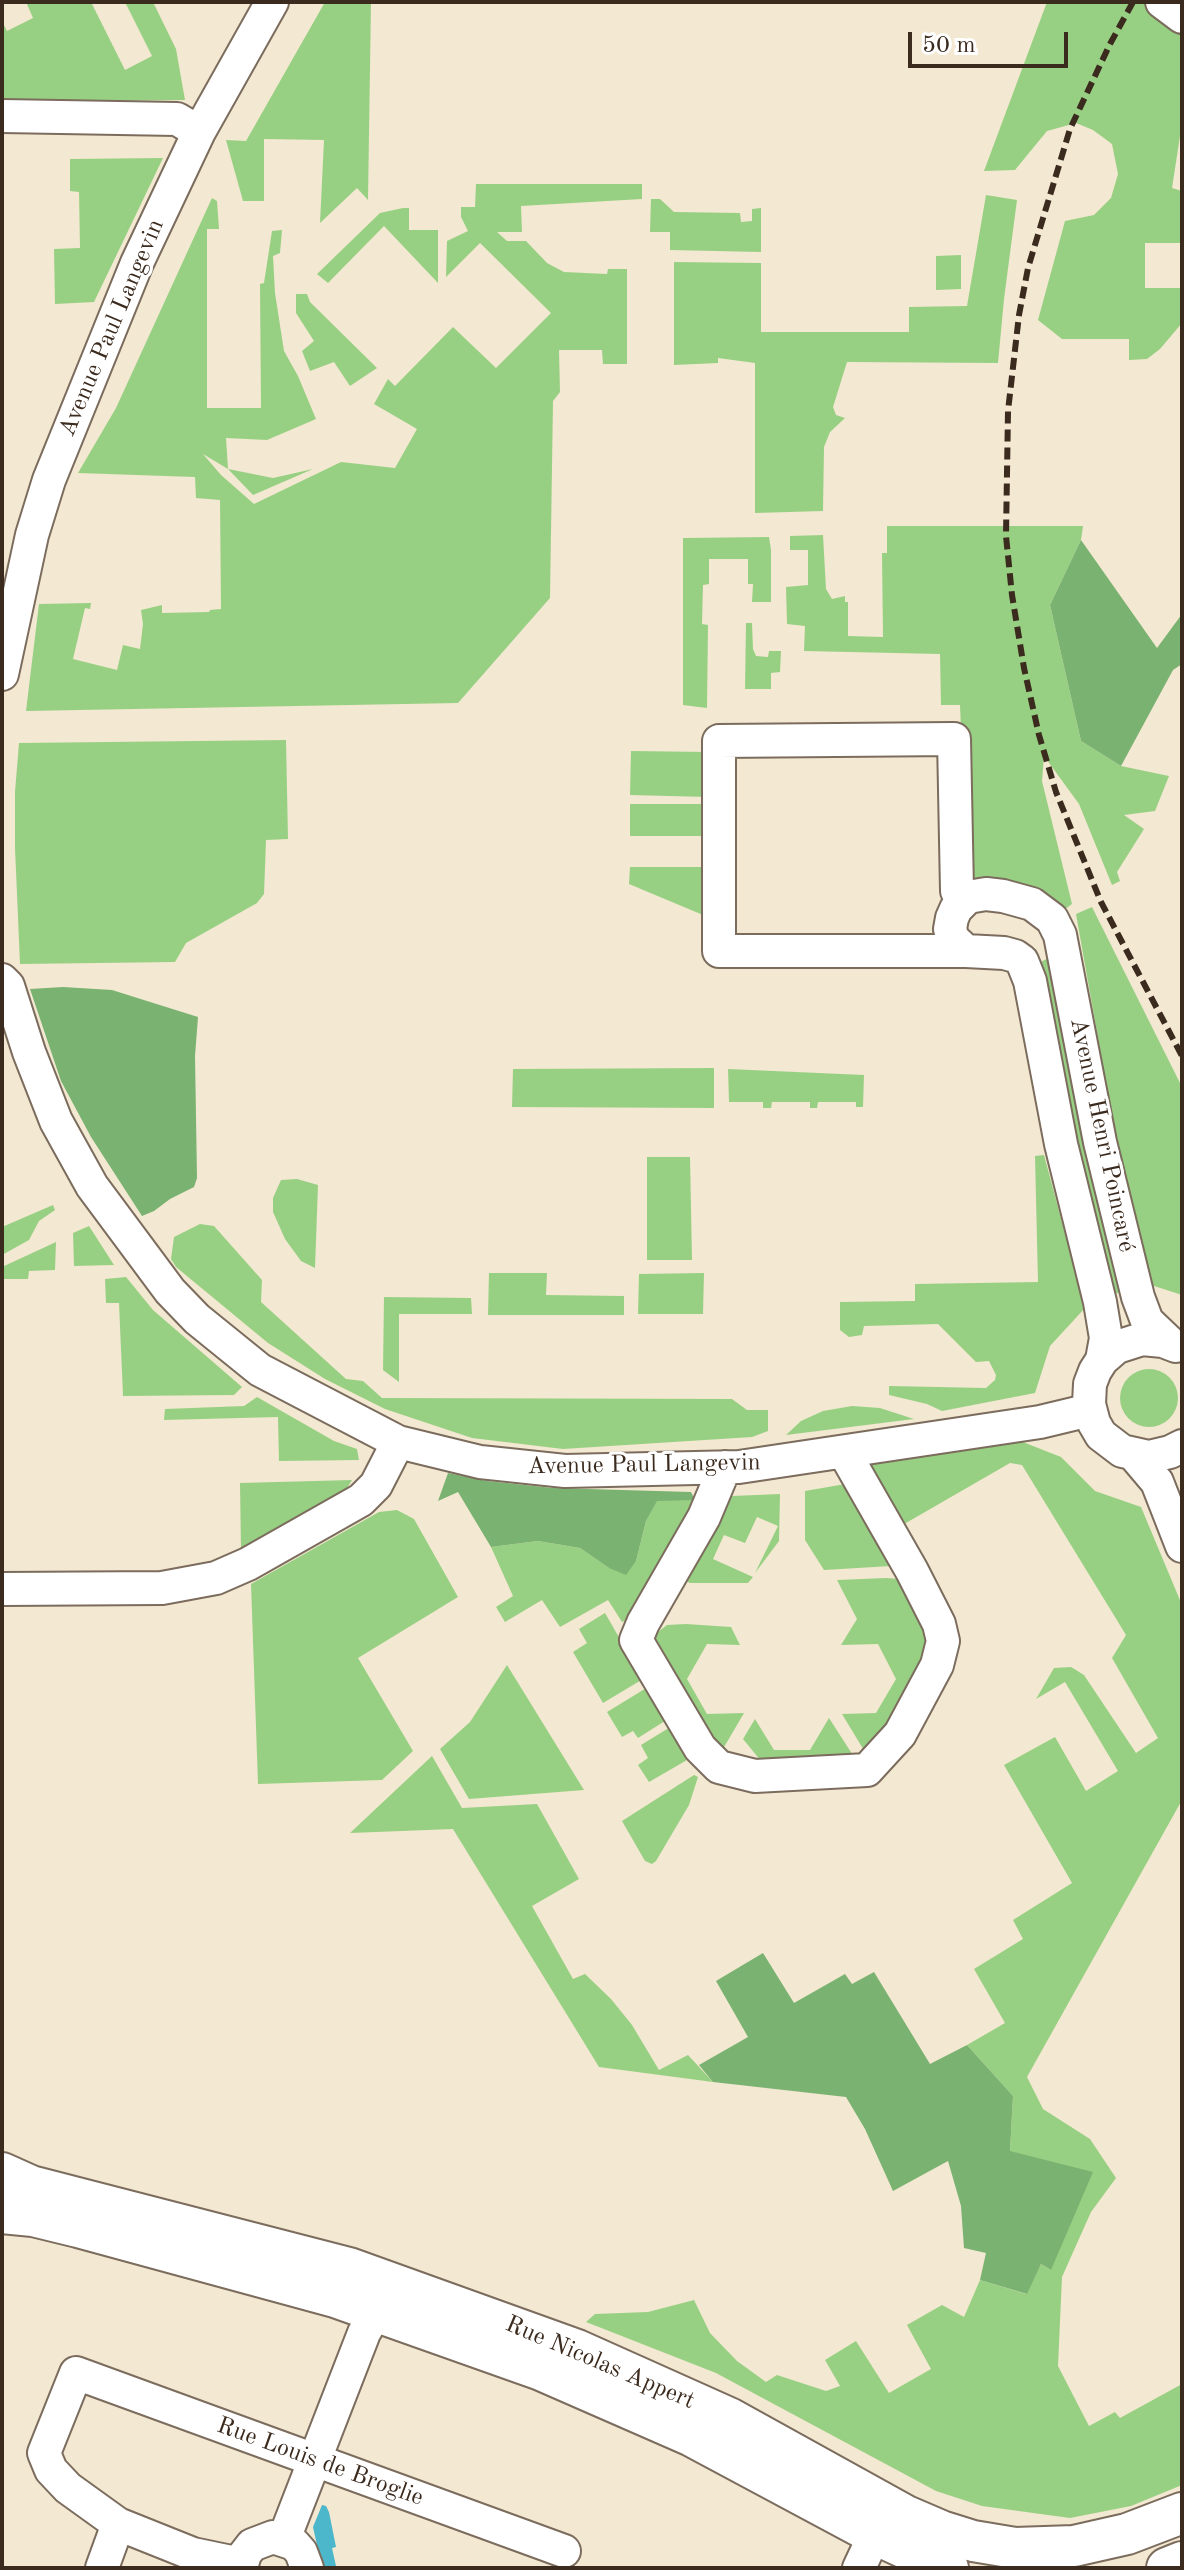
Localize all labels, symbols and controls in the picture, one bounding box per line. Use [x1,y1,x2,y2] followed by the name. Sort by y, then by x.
[912,16,1072,66] scale bar
[922,34,976,58] text: 50 m
[53,215,171,441] street label: Avenue Paul Langevin
[1063,1015,1141,1255] street label: Avenue Henri Poincaré
[527,1449,761,1481] street label: Avenue Paul Langevin
[501,2310,699,2416] street label: Rue Nicolas Appert
[213,2411,427,2513] street label: Rue Louis de Broglie

